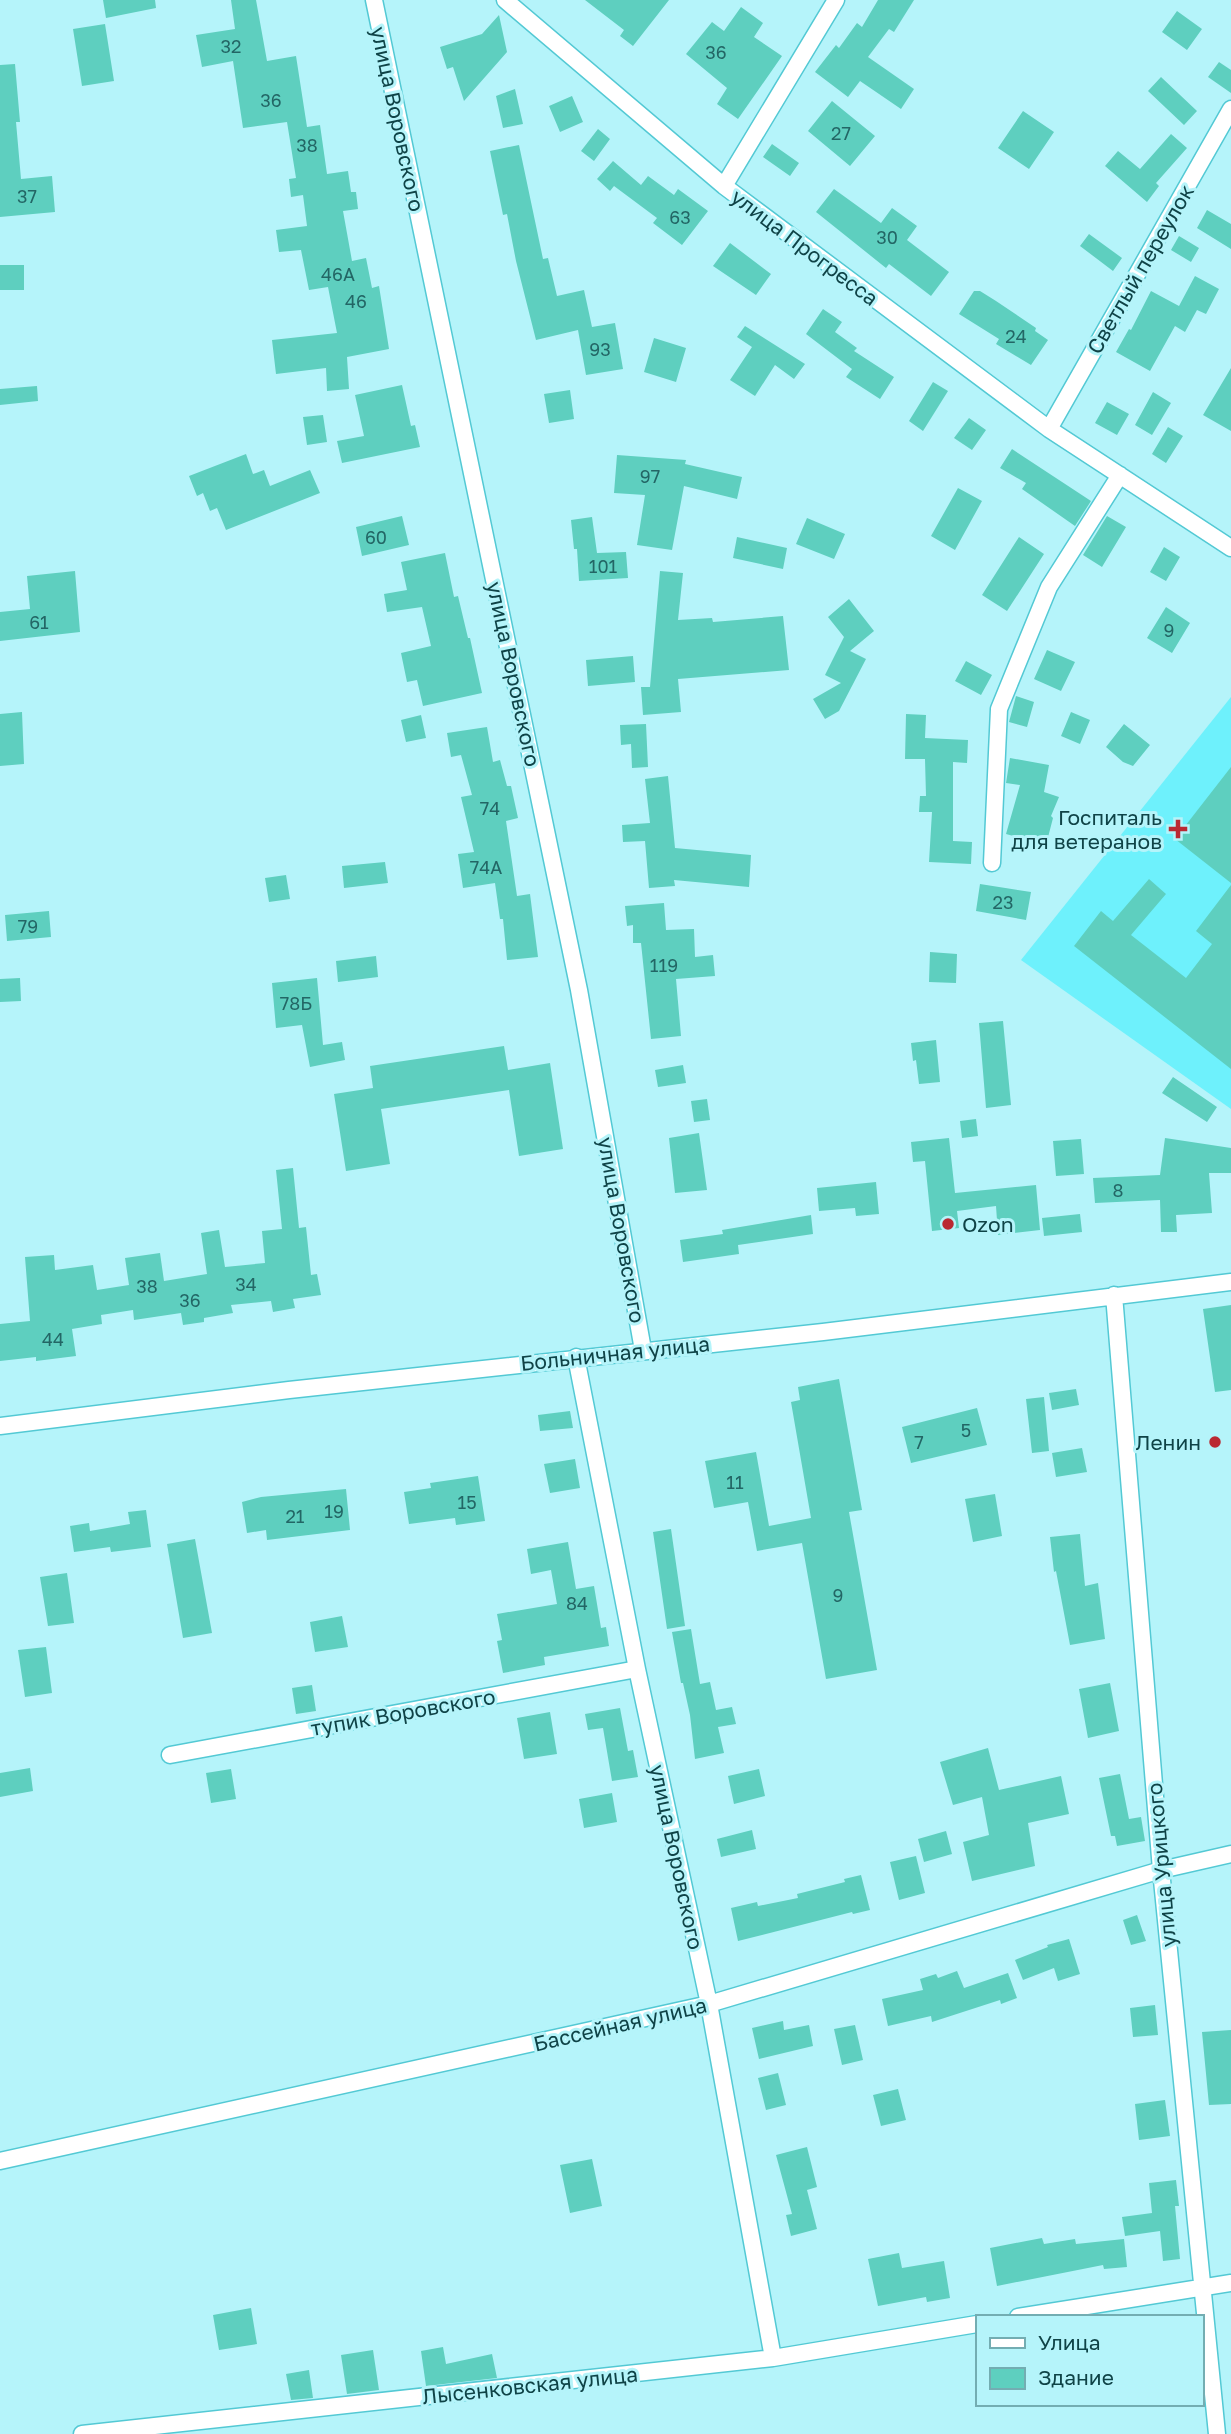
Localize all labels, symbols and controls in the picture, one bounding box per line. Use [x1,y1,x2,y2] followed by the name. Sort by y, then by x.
[366,24,430,214] street label: улица Воровского
[221,35,241,57] house number: 32
[705,41,727,63] house number: 36
[260,89,282,111] house number: 36
[831,122,851,144] house number: 27
[296,134,318,156] house number: 38
[1081,180,1199,358] street label: Светлый переулок
[726,183,884,311] street label: улица Прогресса
[17,185,37,207] house number: 37
[669,206,691,228] house number: 63
[876,226,898,248] house number: 30
[321,263,355,285] house number: 46А
[345,290,367,312] house number: 46
[1005,325,1027,347] house number: 24
[589,338,611,360] house number: 93
[640,465,660,487] house number: 97
[365,526,387,548] house number: 60
[589,555,618,577] house number: 101
[482,579,546,769] street label: улица Воровского
[29,611,49,633] house number: 61
[1164,619,1174,641] house number: 9
[480,797,500,819] house number: 74
[1011,804,1162,854] place label: Госпиталь для ветеранов
[1168,819,1188,839] marker: Госпиталь для ветеранов
[470,856,502,878] house number: 74А
[993,891,1013,913] house number: 23
[18,915,38,937] house number: 79
[650,954,678,976] house number: 119
[280,992,312,1014] house number: 78Б
[593,1135,651,1325] street label: улица Воровского
[1113,1179,1123,1201] house number: 8
[962,1211,1014,1237] place label: Ozon
[940,1216,956,1232] marker: Ozon
[235,1273,257,1295] house number: 34
[136,1275,158,1297] house number: 38
[179,1289,201,1311] house number: 36
[42,1328,64,1350] house number: 44
[519,1330,711,1376] street label: Больничная улица
[961,1419,971,1441] house number: 5
[1135,1429,1201,1455] place label: Ленин
[914,1431,924,1453] house number: 7
[1207,1434,1223,1450] marker: Ленин
[726,1471,744,1493] house number: 11
[457,1491,477,1513] house number: 15
[324,1500,344,1522] house number: 19
[285,1505,305,1527] house number: 21
[833,1584,843,1606] house number: 9
[566,1592,588,1614] house number: 84
[309,1683,497,1741] street label: тупик Воровского
[645,1762,709,1952] street label: улица Воровского
[1141,1782,1181,1948] street label: улица Урицкого
[531,1991,709,2057] street label: Бассейная улица
[976,2315,1203,2406] legend
[1038,2329,1101,2355] text: Улица
[421,2361,639,2409] street label: Лысенковская улица
[1038,2364,1114,2390] text: Здание

